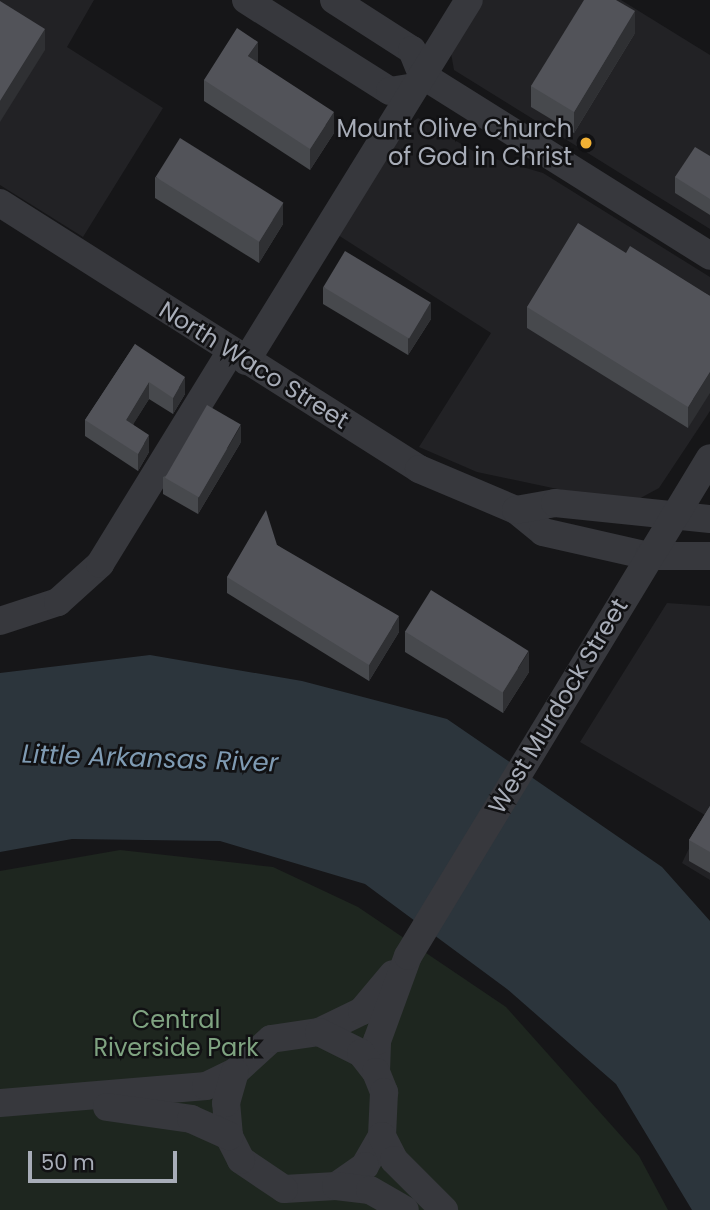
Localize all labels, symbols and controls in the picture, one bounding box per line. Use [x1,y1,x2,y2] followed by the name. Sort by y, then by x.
[337,115,572,171] place label: Mount Olive Church of God in Christ
[578,135,594,151] marker: Mount Olive Church of God in Christ
[154,295,354,435] street label: North Waco Street
[482,593,634,819] street label: West Murdock Street
[21,739,279,779] water label: Little Arkansas River
[93,1006,259,1062] park label: Central Riverside Park
[32,1136,180,1180] scale bar
[41,1148,95,1177] text: 50 m

